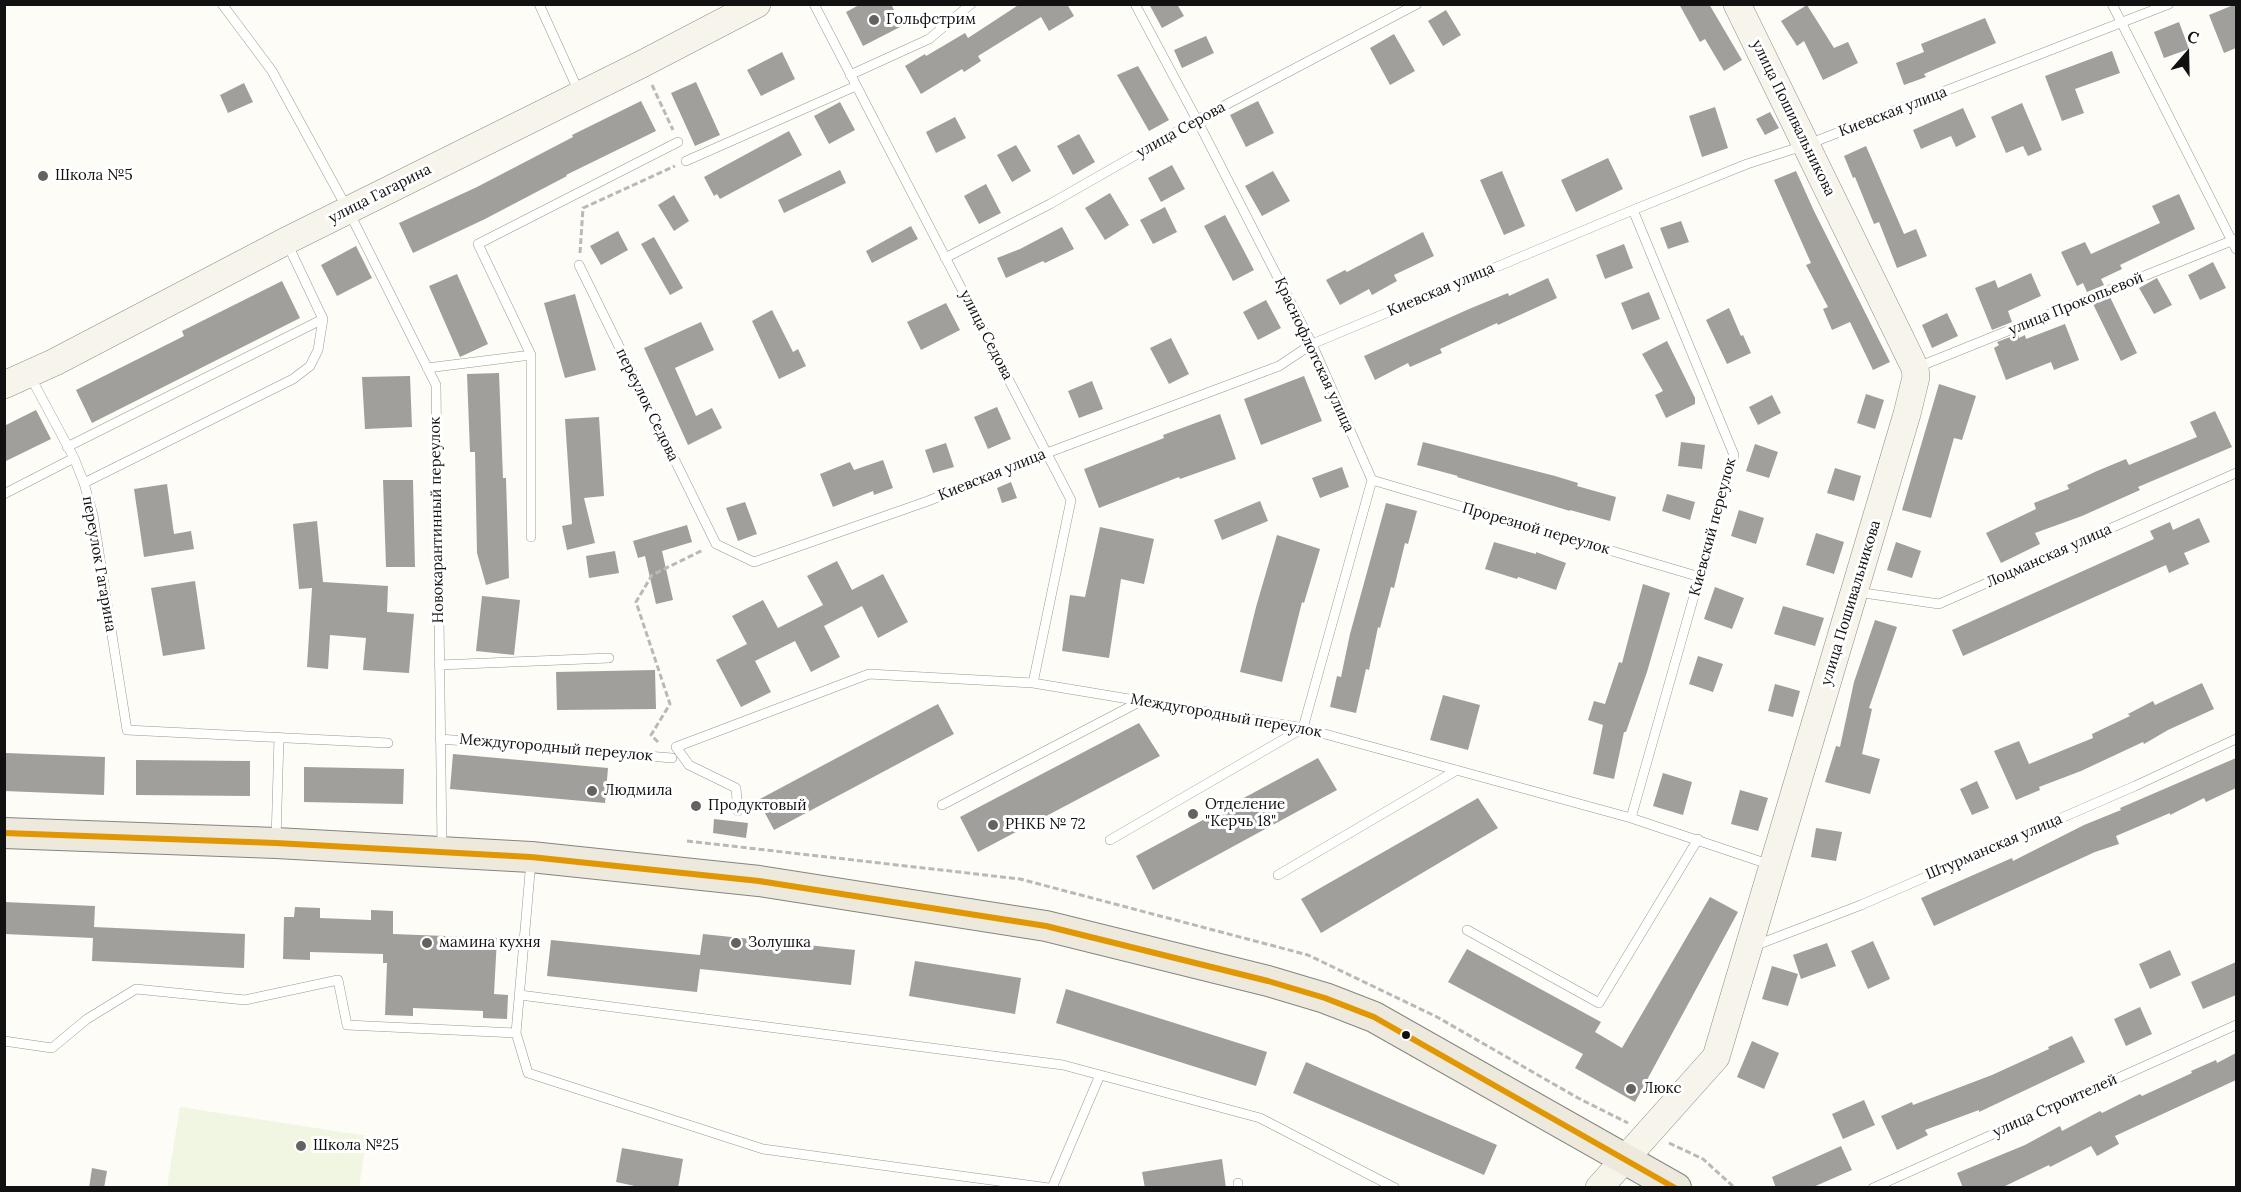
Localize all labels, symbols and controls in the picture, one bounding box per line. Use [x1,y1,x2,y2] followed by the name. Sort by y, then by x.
[886,11,976,29] place label: Гольфстрим
[867,13,881,27] marker: Гольфстрим
[2157,24,2217,84] north arrow
[2185,26,2202,48] text: С
[1747,37,1839,199] street label: улица Пошивальникова
[1836,83,1950,141] street label: Киевская улица
[1133,98,1229,162] street label: улица Серова
[326,160,434,228] street label: улица Гагарина
[55,167,133,185] place label: Школа №5
[36,169,50,183] marker: Школа №5
[1385,259,1497,321] street label: Киевская улица
[2006,269,2146,339] street label: улица Прокопьевой
[1270,275,1358,435] street label: Краснофлотская улица
[956,287,1016,383] street label: улица Седова
[612,345,682,465] street label: переулок Седова
[426,417,448,623] street label: Новокарантинный переулок
[935,445,1049,505] street label: Киевская улица
[1686,456,1740,598] street label: Киевский переулок
[78,495,120,633] street label: переулок Гагарина
[1460,499,1612,559] street label: Прорезной переулок
[1817,518,1885,688] street label: улица Пошивальникова
[1984,520,2114,592] street label: Лоцманская улица
[1129,690,1323,742] street label: Междугородный переулок
[459,731,653,765] street label: Междугородный переулок
[604,782,673,800] place label: Людмила
[585,784,599,798] marker: Людмила
[1205,796,1285,831] place label: Отделение "Керчь 18"
[708,797,807,815] place label: Продуктовый
[689,799,703,813] marker: Продуктовый
[1186,807,1200,821] marker: Отделение "Керчь 18"
[1923,810,2065,884] street label: Штурманская улица
[1005,816,1086,834] place label: РНКБ № 72
[986,818,1000,832] marker: РНКБ № 72
[439,934,541,952] place label: мамина кухня
[748,934,811,952] place label: Золушка
[420,936,434,950] marker: мамина кухня
[729,936,743,950] marker: Золушка
[1400,1029,1412,1041] unlabelled marker
[1990,1071,2120,1141] street label: улица Строителей
[1643,1080,1682,1098] place label: Люкс
[1624,1082,1638,1096] marker: Люкс
[313,1137,399,1155] place label: Школа №25
[294,1139,308,1153] marker: Школа №25

